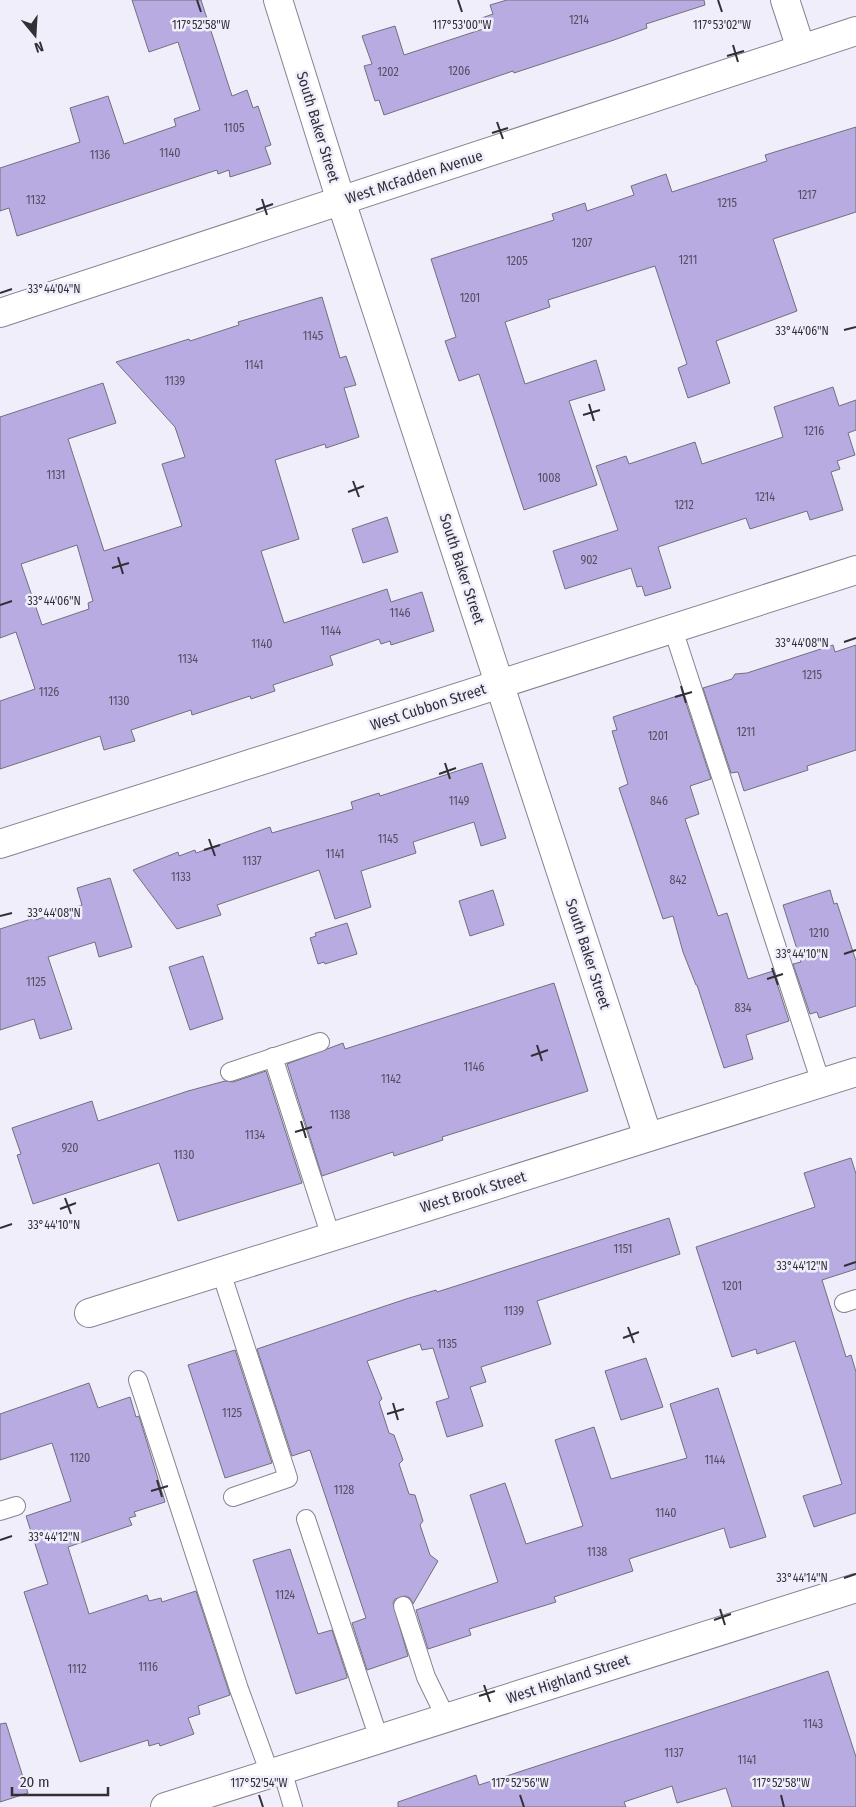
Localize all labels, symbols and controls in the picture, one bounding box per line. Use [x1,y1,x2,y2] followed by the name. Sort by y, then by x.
[10,10,60,60] north arrow
[569,13,589,27] house number: 1214
[172,18,230,32] text: 117°52'58"W
[433,18,491,32] text: 117°53'00"W
[693,18,751,32] text: 117°53'02"W
[32,38,45,56] text: N
[448,64,470,78] house number: 1206
[377,65,399,79] house number: 1202
[293,69,343,185] street label: South Baker Street
[224,121,245,135] house number: 1105
[159,146,181,160] house number: 1140
[343,146,485,208] street label: West McFadden Avenue
[90,148,110,162] house number: 1136
[797,188,817,202] house number: 1217
[26,193,46,207] house number: 1132
[717,196,737,210] house number: 1215
[572,236,593,250] house number: 1207
[679,253,697,267] house number: 1211
[506,254,528,268] house number: 1205
[27,282,81,296] text: 33°44'04"N
[460,291,480,305] house number: 1201
[775,324,829,338] text: 33°44'06"N
[303,329,324,343] house number: 1145
[244,358,264,372] house number: 1141
[165,374,185,388] house number: 1139
[804,424,824,438] house number: 1216
[47,468,66,482] house number: 1131
[537,471,561,485] house number: 1008
[755,490,775,504] house number: 1214
[674,498,694,512] house number: 1212
[436,512,488,627] street label: South Baker Street
[580,553,598,567] house number: 902
[27,594,81,608] text: 33°44'06"N
[390,606,411,620] house number: 1146
[321,624,342,638] house number: 1144
[775,636,829,650] text: 33°44'08"N
[251,637,273,651] house number: 1140
[178,652,198,666] house number: 1134
[802,668,822,682] house number: 1215
[368,680,488,734] street label: West Cubbon Street
[39,685,59,699] house number: 1126
[109,694,129,708] house number: 1130
[737,725,755,739] house number: 1211
[648,729,668,743] house number: 1201
[449,794,469,808] house number: 1149
[650,794,668,808] house number: 846
[378,832,399,846] house number: 1145
[325,847,345,861] house number: 1141
[242,854,262,868] house number: 1137
[171,870,191,884] house number: 1133
[670,873,686,887] house number: 842
[562,897,614,1012] street label: South Baker Street
[27,906,81,920] text: 33°44'08"N
[809,926,829,940] house number: 1210
[776,947,828,961] text: 33°44'10"N
[26,975,46,989] house number: 1125
[734,1001,752,1015] house number: 834
[464,1060,485,1074] house number: 1146
[381,1072,401,1086] house number: 1142
[330,1108,350,1122] house number: 1138
[245,1128,265,1142] house number: 1134
[61,1141,79,1155] house number: 920
[174,1148,194,1162] house number: 1130
[418,1167,528,1217] street label: West Brook Street
[28,1218,80,1232] text: 33°44'10"N
[614,1242,632,1256] house number: 1151
[776,1259,828,1273] text: 33°44'12"N
[722,1279,742,1293] house number: 1201
[504,1304,524,1318] house number: 1139
[437,1337,458,1351] house number: 1135
[222,1406,242,1420] house number: 1125
[70,1451,90,1465] house number: 1120
[705,1453,726,1467] house number: 1144
[334,1483,354,1497] house number: 1128
[655,1506,677,1520] house number: 1140
[28,1530,80,1544] text: 33°44'12"N
[587,1545,607,1559] house number: 1138
[776,1571,828,1585] text: 33°44'14"N
[275,1588,295,1602] house number: 1124
[504,1651,632,1707] street label: West Highland Street
[138,1660,158,1674] house number: 1116
[68,1662,87,1676] house number: 1112
[803,1717,823,1731] house number: 1143
[664,1746,684,1760] house number: 1137
[737,1753,757,1767] house number: 1141
[12,1764,109,1796] scale bar
[20,1773,50,1791] text: 20 m
[230,1776,288,1790] text: 117°52'54"W
[491,1776,549,1790] text: 117°52'56"W
[752,1776,810,1790] text: 117°52'58"W

